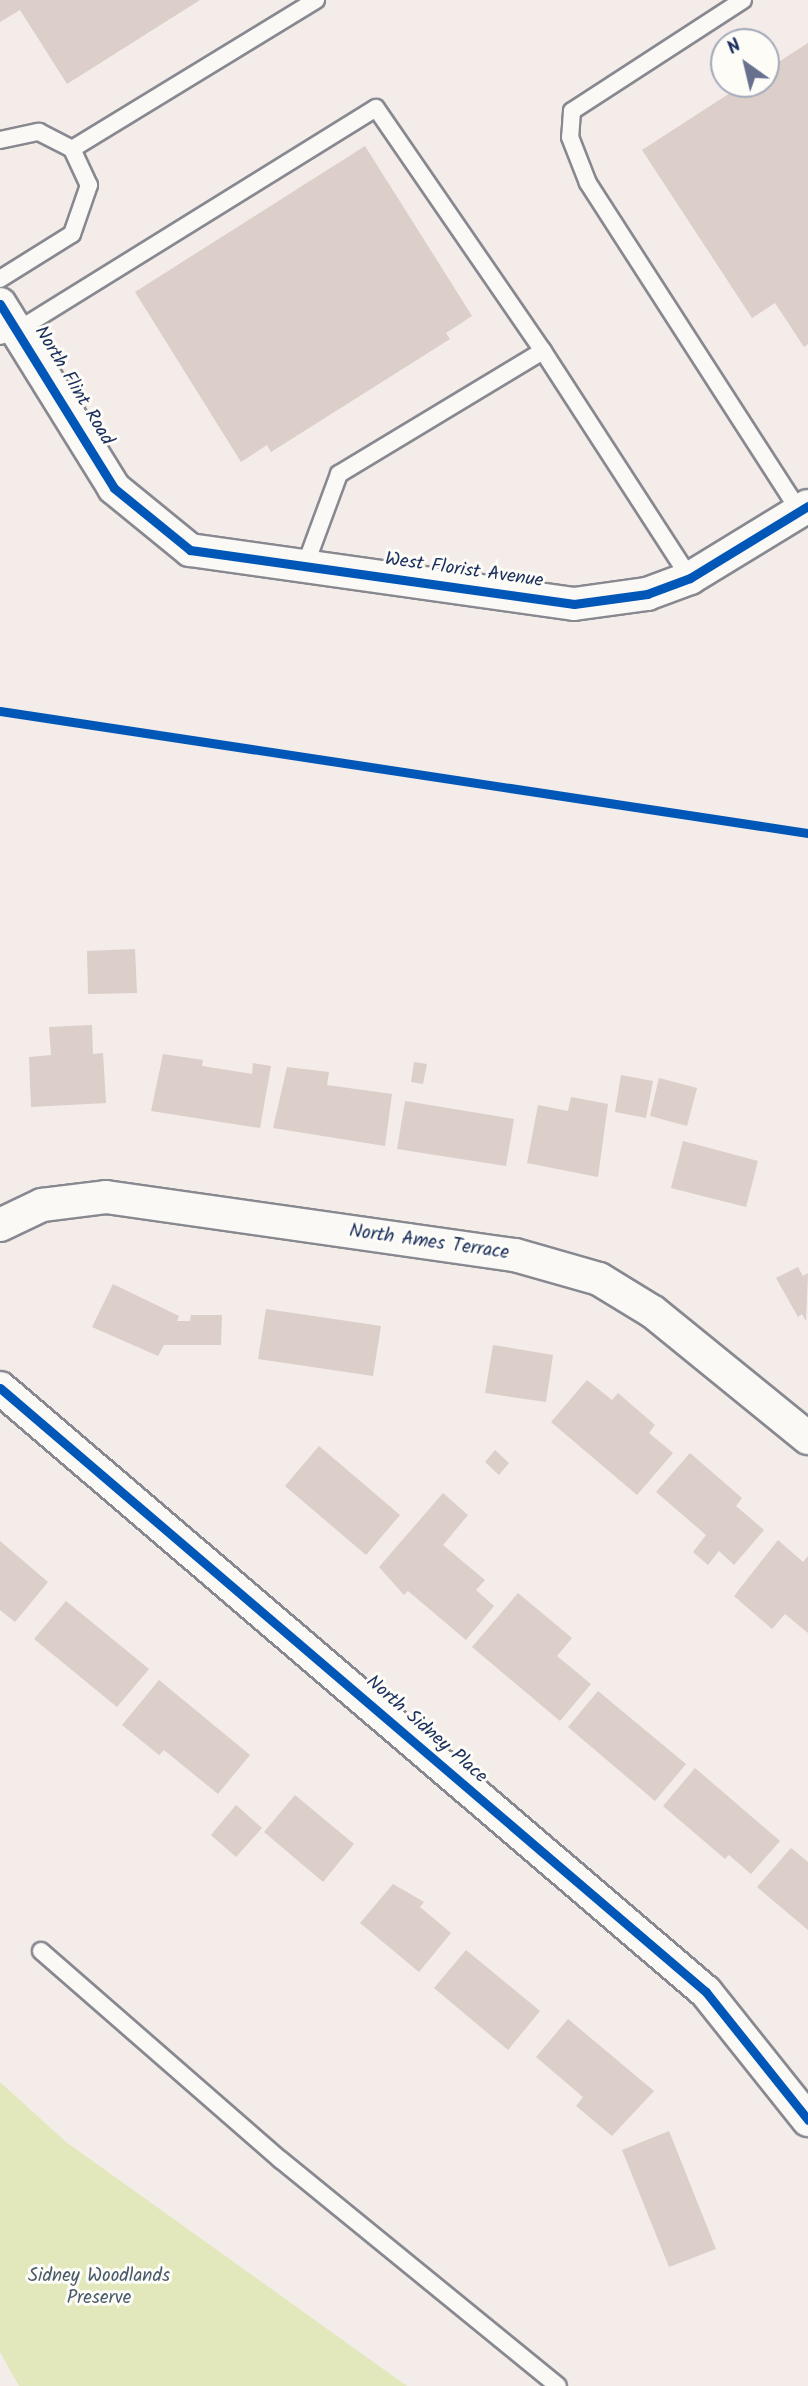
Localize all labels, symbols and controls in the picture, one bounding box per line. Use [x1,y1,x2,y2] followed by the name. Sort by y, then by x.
[710,28,780,98] north arrow
[721,31,748,63] text: N
[28,322,118,450] street label: North Flint Road
[383,549,545,593] street label: West Florist Avenue
[348,1221,510,1265] street label: North Ames Terrace
[361,1671,491,1789] street label: North Sidney Place
[28,2266,170,2310] park label: Sidney Woodlands Preserve

